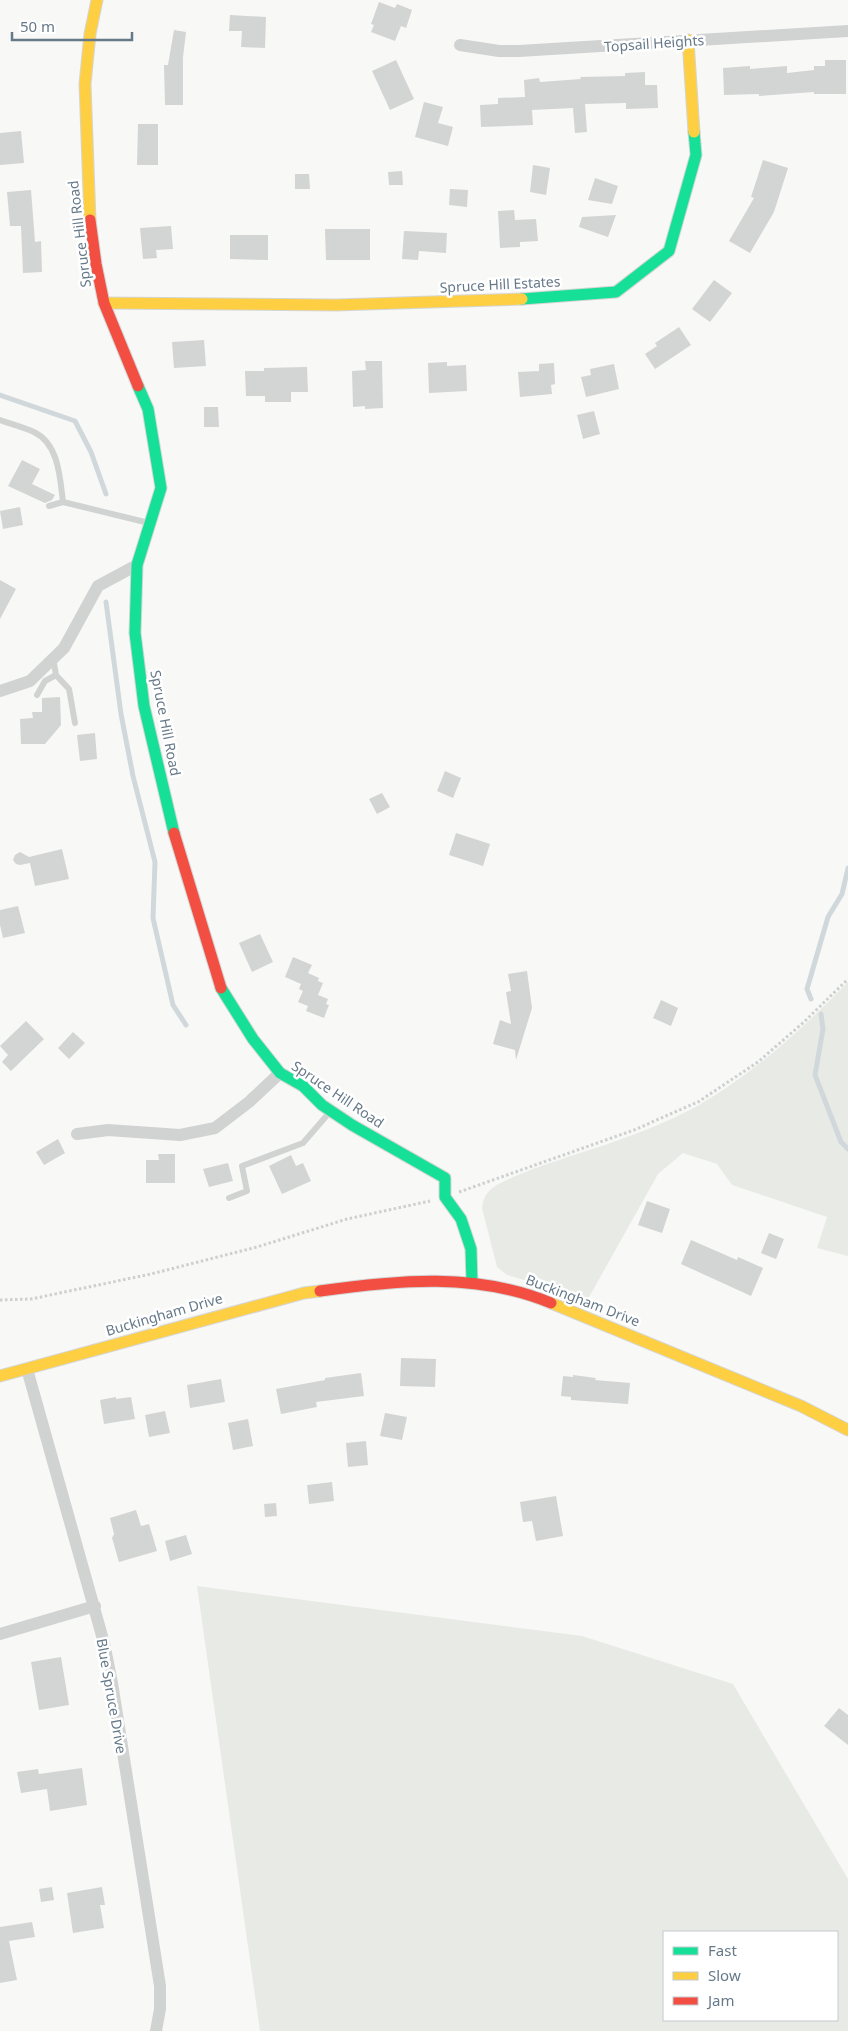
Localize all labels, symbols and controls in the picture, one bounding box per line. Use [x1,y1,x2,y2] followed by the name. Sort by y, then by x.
[12,10,132,42] scale bar
[20,16,55,36] text: 50 m
[603,30,705,56] street label: Topsail Heights
[63,180,95,288] street label: Spruce Hill Road
[439,271,561,297] street label: Spruce Hill Estates
[146,668,186,778] street label: Spruce Hill Road
[288,1056,388,1132] street label: Spruce Hill Road
[523,1270,643,1331] street label: Buckingham Drive
[103,1288,225,1340] street label: Buckingham Drive
[93,1637,131,1755] street label: Blue Spruce Drive
[663,1931,838,2021] legend
[708,1940,737,1960] text: Fast
[708,1965,741,1985] text: Slow
[706,1990,735,2010] text: Jam

